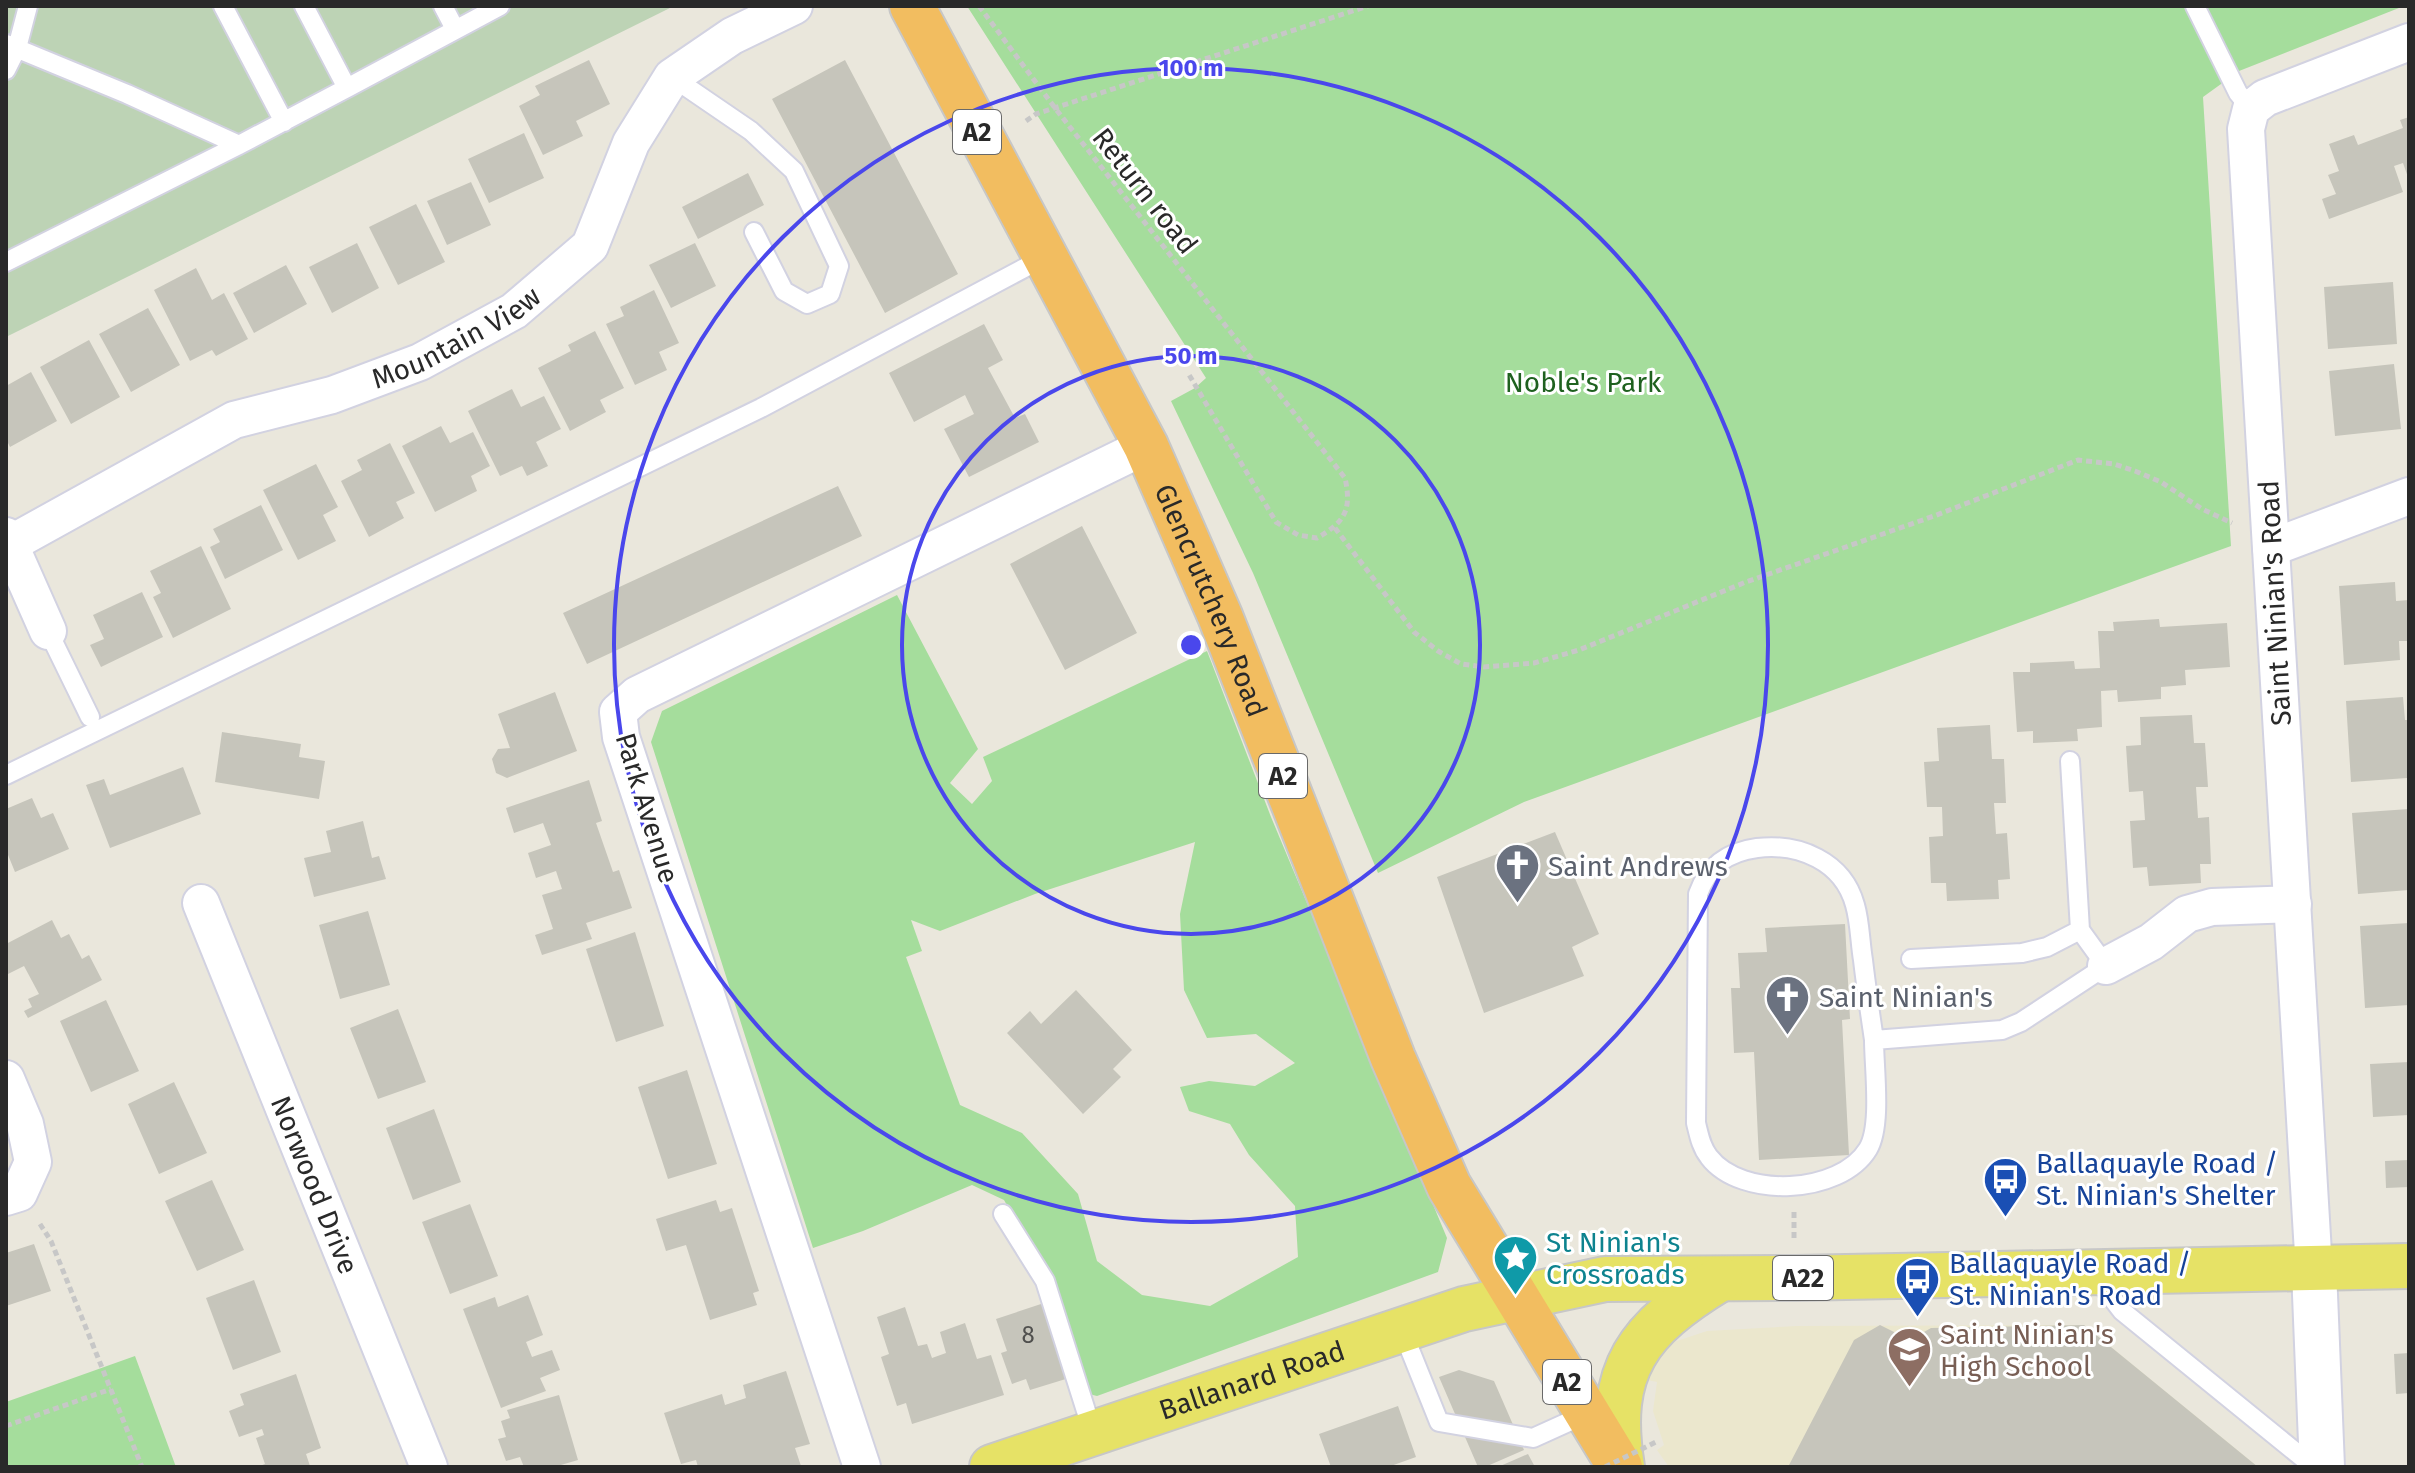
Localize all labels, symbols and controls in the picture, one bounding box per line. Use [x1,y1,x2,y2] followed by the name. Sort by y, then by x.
[1158,54,1224,82] text: 100 m
[953,110,1001,154] road number: A2
[1086,121,1204,261] street label: Return road
[367,279,547,395] street label: Mountain View
[1165,342,1217,370] text: 50 m
[1505,366,1662,399] park label: Noble's Park
[1148,479,1274,722] street label: Glencrutchery Road
[2252,479,2298,727] street label: Saint Ninian's Road
[1177,631,1205,659] centre of rings
[608,729,686,887] street label: Park Avenue
[1259,754,1307,798] road number: A2
[1493,842,1541,905] church icon: Saint Andrews
[1548,850,1728,883] place label: Saint Andrews
[1764,973,1812,1036] church icon: Saint Ninian's
[1819,981,1993,1014] place label: Saint Ninian's
[264,1091,366,1279] street label: Norwood Drive
[2036,1147,2278,1212] place label: Ballaquayle Road / St. Ninian's Shelter
[1981,1155,2029,1218] bus stop icon: Ballaquayle Road / St. Ninian's Shelter
[1546,1226,1685,1291] place label: St Ninian's Crossroads
[1491,1234,1539,1297] place icon: St Ninian's Crossroads
[1949,1247,2191,1312] place label: Ballaquayle Road / St. Ninian's Road
[1894,1255,1942,1318] bus stop icon: Ballaquayle Road / St. Ninian's Road
[1773,1256,1833,1300] road number: A22
[1940,1318,2114,1383] place label: Saint Ninian's High School
[1021,1321,1035,1349] house number: 8
[1885,1326,1933,1389] school or university icon: Saint Ninian's High School
[1155,1334,1349,1426] street label: Ballanard Road
[1543,1360,1591,1404] road number: A2

